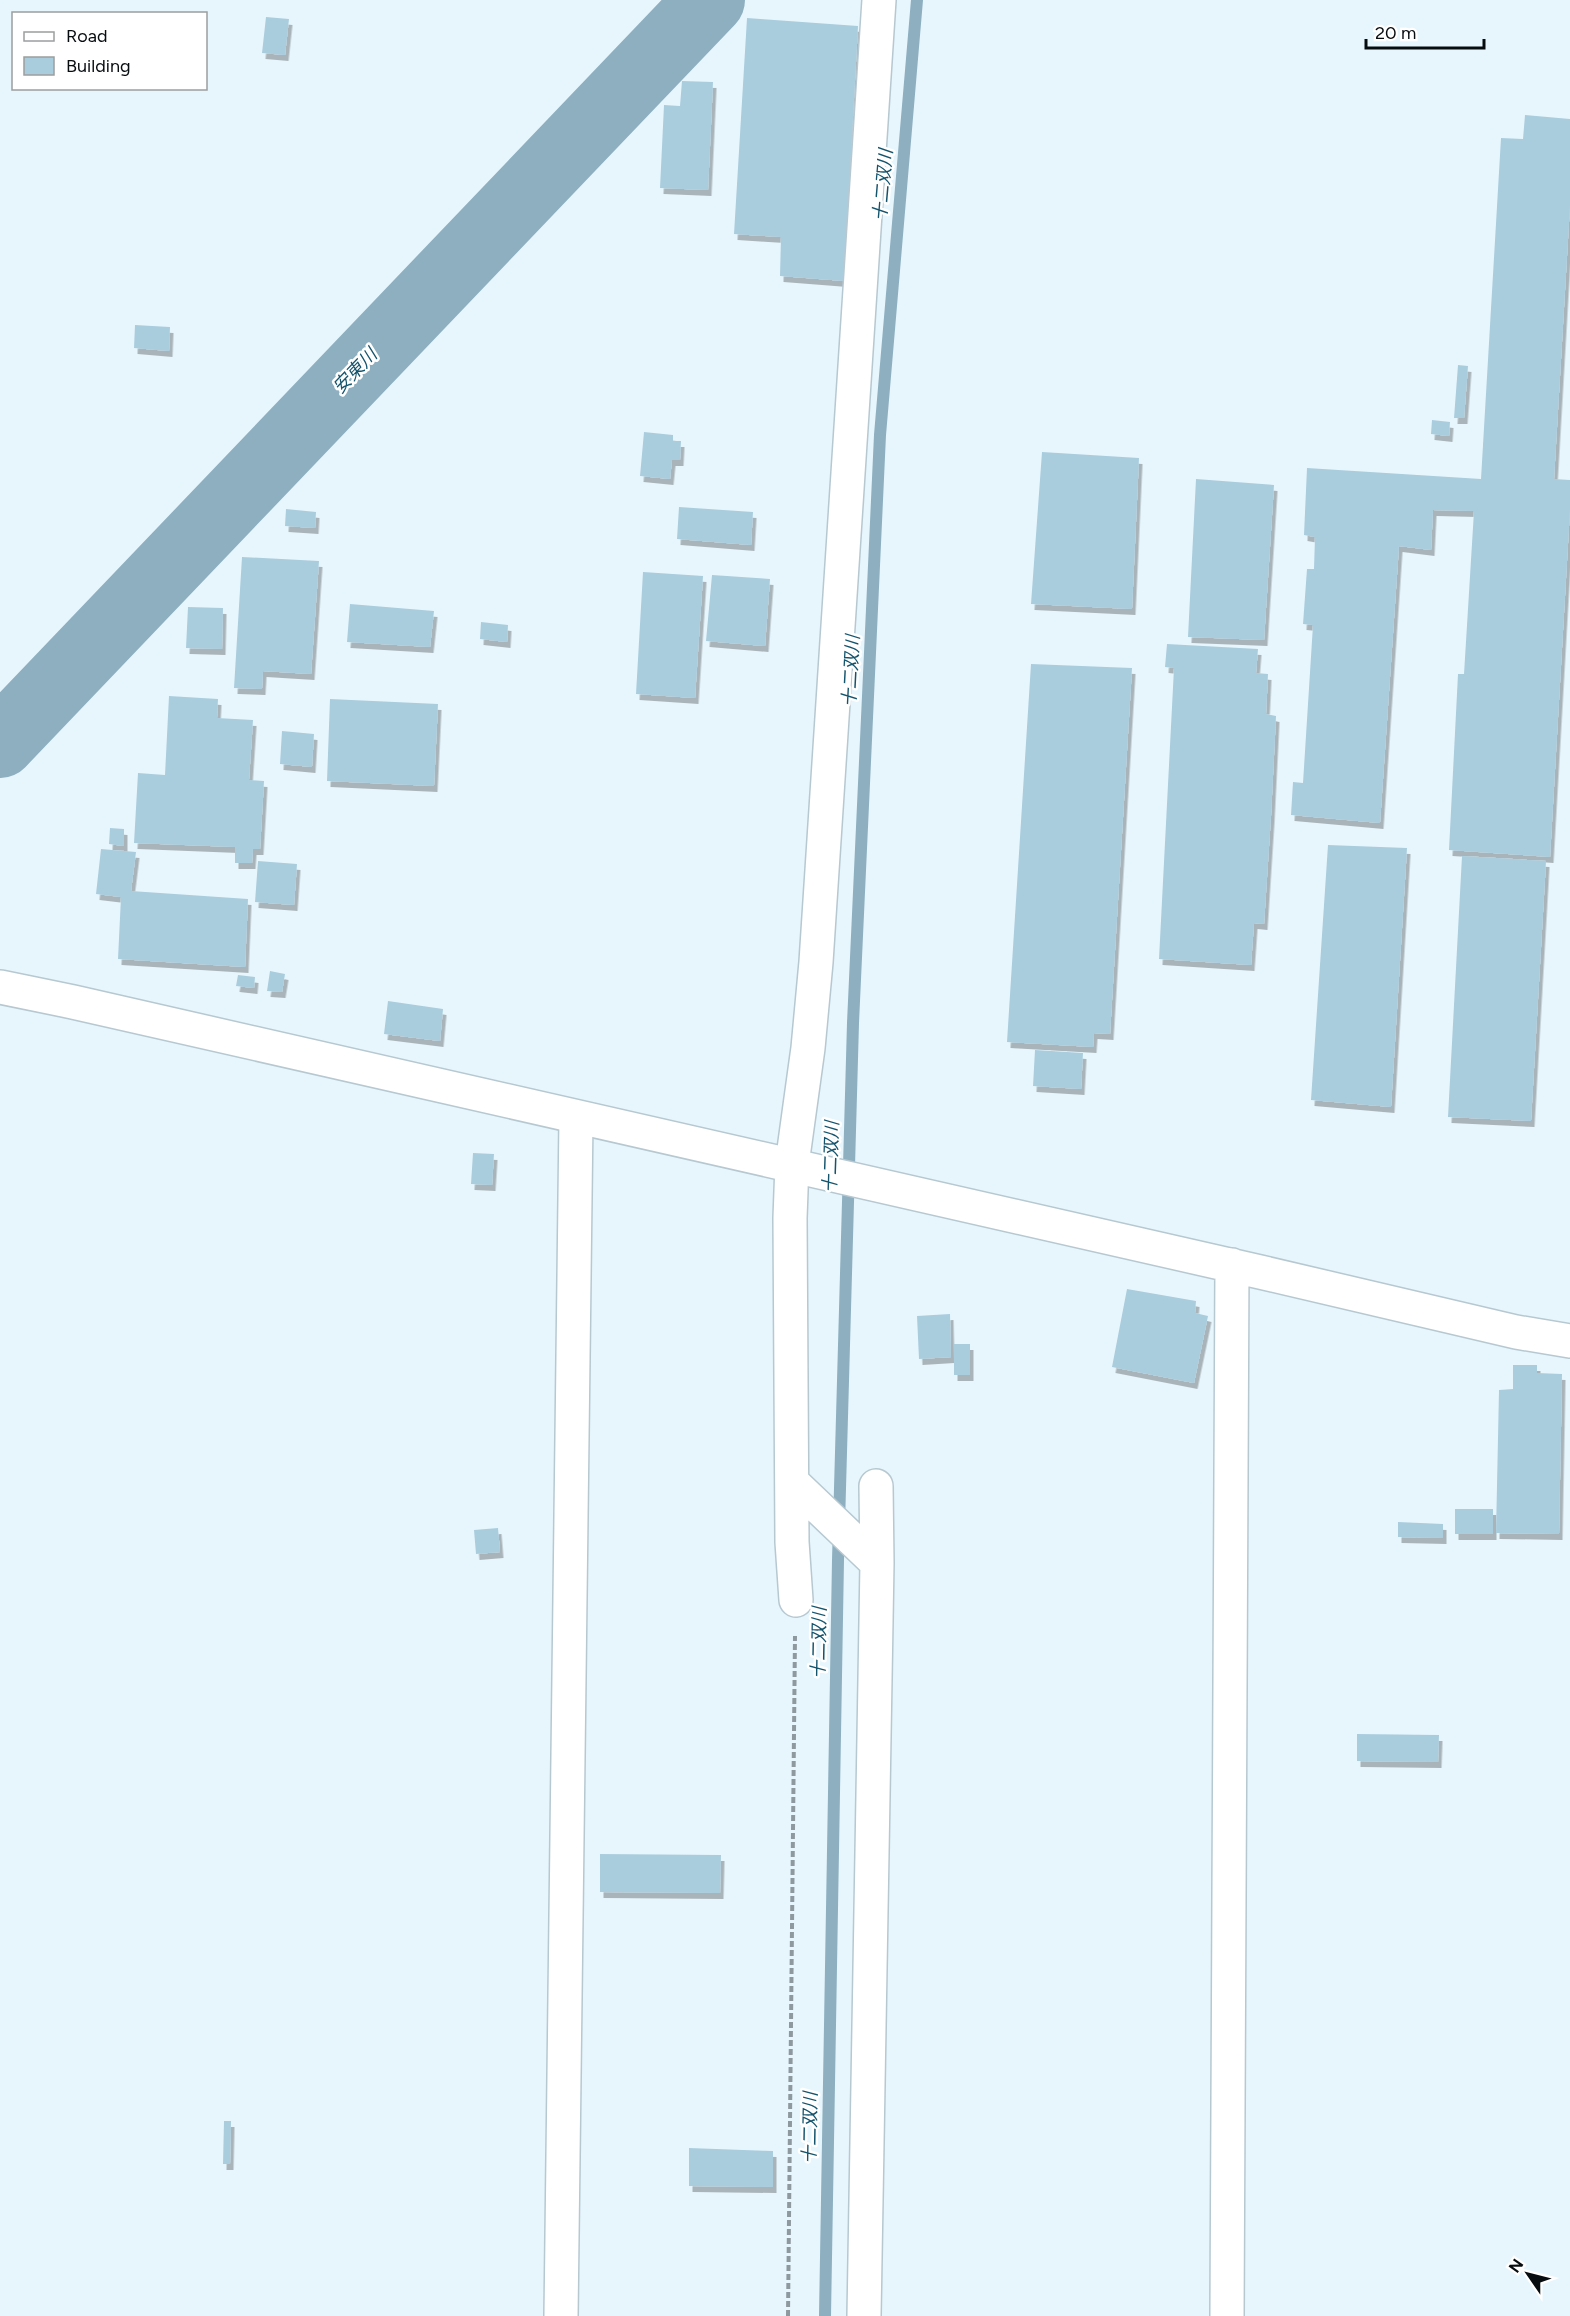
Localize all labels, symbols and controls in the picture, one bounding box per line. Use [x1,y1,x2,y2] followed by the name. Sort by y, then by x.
[12,12,207,90] legend
[1366,12,1484,50] scale bar
[1375,22,1416,44] text: 20 m
[66,25,107,47] text: Road
[66,55,131,77] text: Building
[869,146,897,222] water label: 十二双川
[328,342,383,398] water label: 安東川
[838,632,864,708] water label: 十二双川
[819,1119,843,1193] water label: 十二双川
[807,1605,831,1679] water label: 十二双川
[798,2090,822,2164] water label: 十二双川
[1498,2244,1558,2304] north arrow
[1505,2255,1527,2276] text: N

